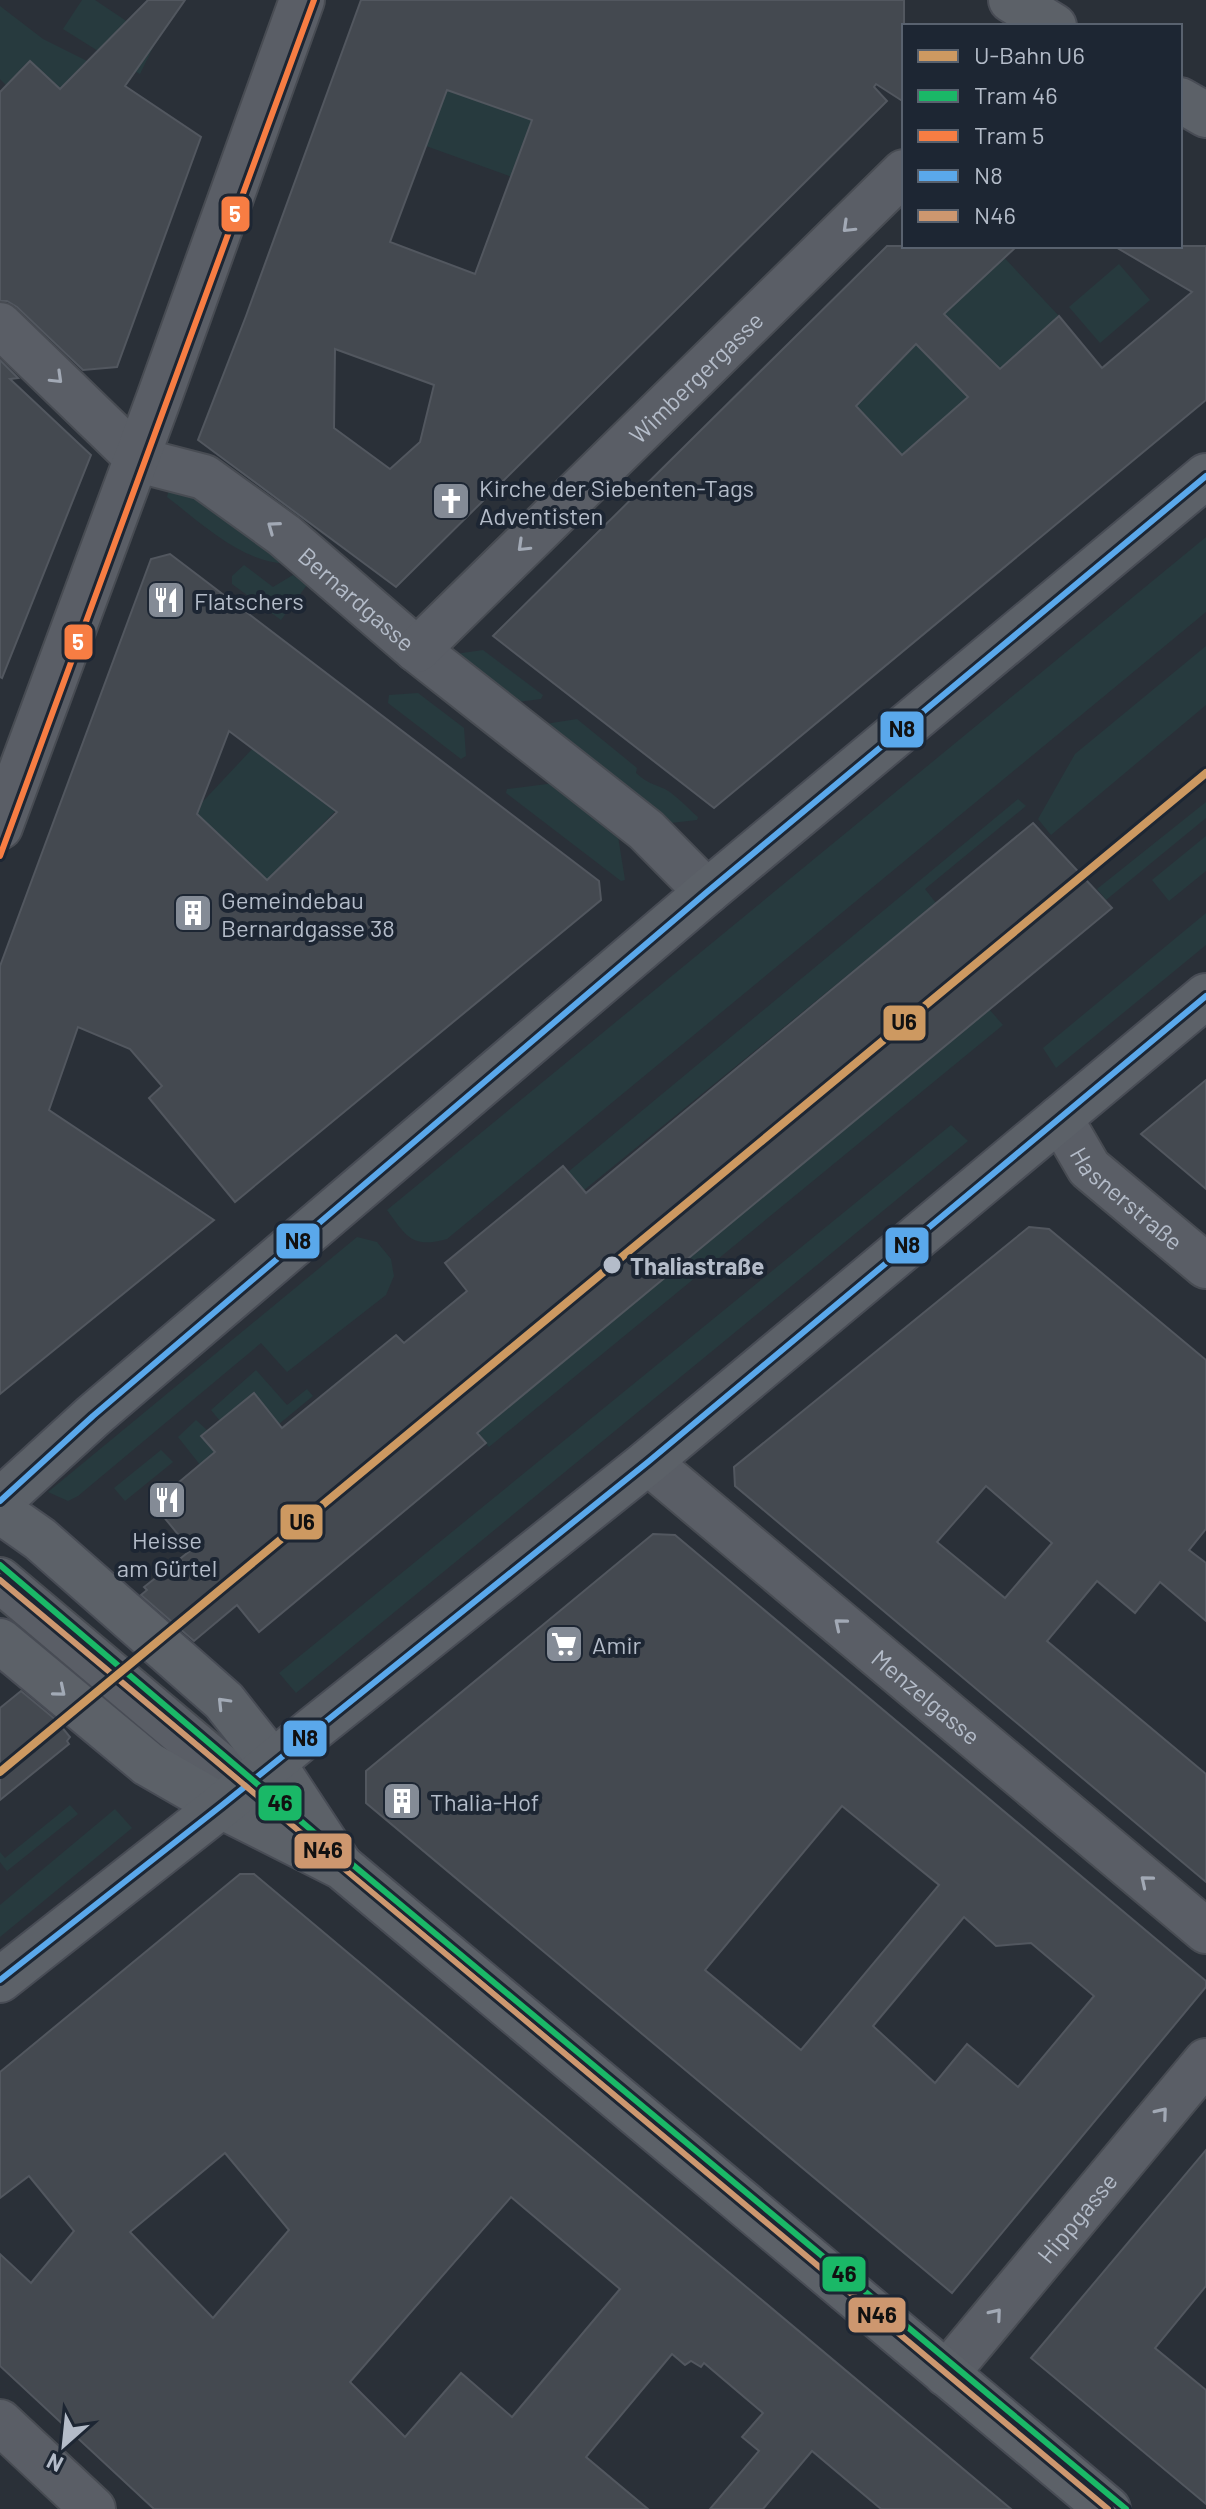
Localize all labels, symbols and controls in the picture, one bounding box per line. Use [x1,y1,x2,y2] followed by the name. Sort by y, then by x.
[902,24,1182,248] legend
[974,40,1085,69] text: U-Bahn U6
[974,80,1058,109] text: Tram 46
[974,120,1044,149] text: Tram 5
[974,160,1003,189] text: N8
[220,195,251,233] line badge: 5
[229,200,241,226] text: 5
[974,200,1016,229] text: N46
[843,217,857,232] one-way arrow
[622,305,768,449] street label: Wimbergergasse
[48,369,62,384] one-way arrow
[479,473,754,530] place label: Kirche der Siebenten-Tags Adventisten
[430,480,472,522] church icon: Kirche der Siebenten-Tags Adventisten
[267,522,281,536] one-way arrow
[518,537,532,551] one-way arrow
[293,540,421,656] street label: Bernardgasse
[145,579,187,621] restaurant icon: Flatschers
[194,586,304,615] place label: Flatschers
[63,623,94,661] line badge: 5
[72,628,84,654] text: 5
[879,710,925,749] line badge: N8
[889,715,915,741] text: N8
[221,885,395,942] place label: Gemeindebau Bernardgasse 38
[172,892,214,934] building icon: Gemeindebau Bernardgasse 38
[882,1004,927,1042] line badge: U6
[891,1008,917,1034] text: U6
[1065,1141,1189,1255] street label: Hasnerstraße
[275,1222,321,1260] line badge: N8
[884,1226,930,1265] line badge: N8
[285,1227,311,1253] text: N8
[894,1231,920,1257] text: N8
[630,1251,764,1280] place label: Thaliastraße
[601,1254,623,1276] marker: Thaliastraße
[146,1479,188,1521] restaurant icon: Heisse am Gürtel
[279,1503,324,1541] line badge: U6
[289,1508,315,1534] text: U6
[117,1525,217,1582] place label: Heisse am Gürtel
[835,1619,849,1634] one-way arrow
[543,1623,585,1665] supermarket icon: Amir
[592,1630,642,1659] place label: Amir
[867,1642,987,1750] street label: Menzelgasse
[51,1681,65,1696] one-way arrow
[218,1698,233,1712] one-way arrow
[282,1719,328,1758] line badge: N8
[292,1724,318,1750] text: N8
[381,1780,423,1822] building icon: Thalia-Hof
[257,1784,303,1822] line badge: 46
[430,1787,539,1816] place label: Thalia-Hof
[267,1789,293,1815] text: 46
[293,1832,353,1870] line badge: N46
[303,1836,343,1862] text: N46
[1141,1876,1156,1891] one-way arrow
[1152,2108,1167,2123] one-way arrow
[1030,2166,1122,2268] street label: Hippgasse
[821,2255,867,2293] line badge: 46
[831,2260,857,2286] text: 46
[847,2296,907,2334] line badge: N46
[857,2301,897,2327] text: N46
[986,2308,1001,2323] one-way arrow
[24,2405,104,2485] north arrow
[42,2449,67,2479] text: N

